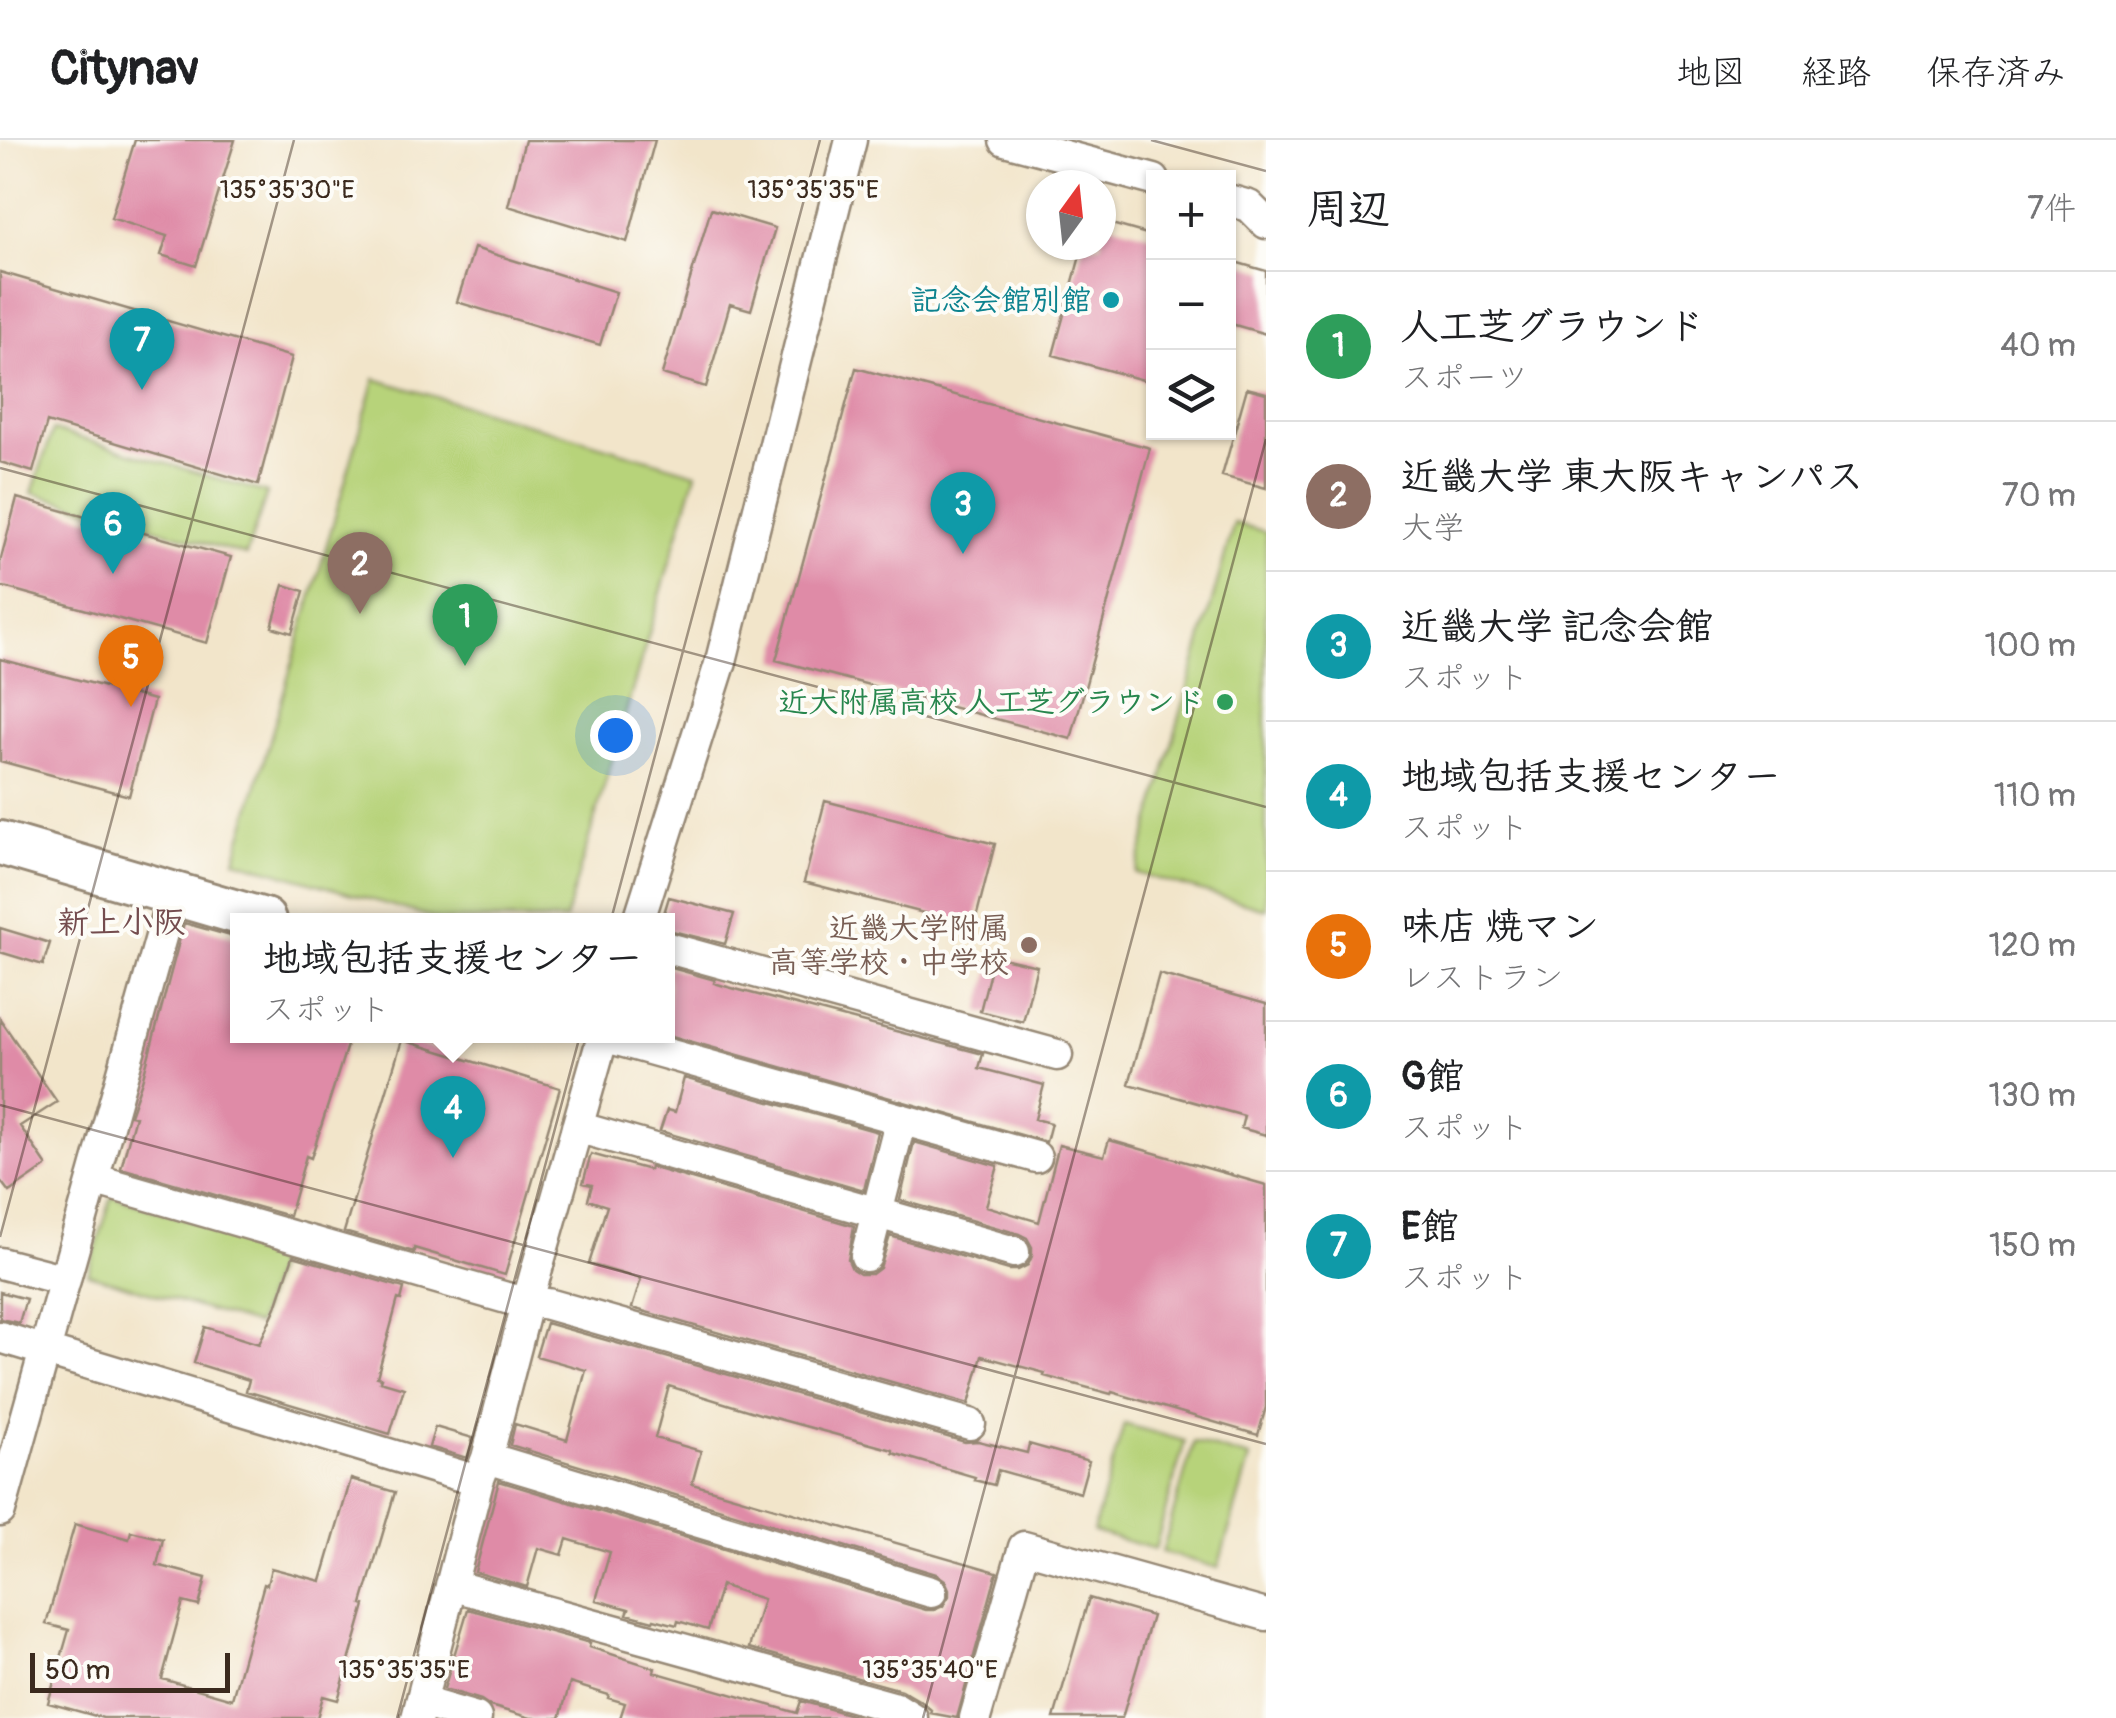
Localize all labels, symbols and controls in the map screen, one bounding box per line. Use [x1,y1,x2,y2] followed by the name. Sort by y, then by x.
[50,39,199,99] text: Citynav
[1676,51,1746,95] text: 地図
[1801,51,1871,95] text: 経路
[1926,51,2066,95] text: 保存済み
[1026,170,1116,260] north arrow
[1146,170,1236,440] map controls
[1146,170,1236,260] button: +
[220,175,354,206] text: 135°35'30"E
[747,175,879,206] text: 135°35'35"E
[1306,184,1390,236] text: 周辺
[2027,189,2076,229] text: 7件
[1146,260,1236,350] button: −
[911,282,1091,319] place label: 記念会館別館
[1100,289,1122,311] marker: 記念会館別館
[1401,303,1705,351] text: 人工芝グラウンド
[110,308,174,390] pin: 7
[1332,326,1345,366] text: 1
[2000,326,2076,366] text: 40 m
[1146,350,1236,440] button: layers
[1401,358,1528,398] text: スポーツ
[1401,453,1864,501] text: 近畿大学 東大阪キャンパス
[930,472,996,554] pin: 3
[1330,476,1347,516] text: 2
[2002,476,2076,516] text: 70 m
[80,492,146,574] pin: 6
[1401,508,1465,548] text: 大学
[328,532,392,614] pin: 2
[432,584,498,666] pin: 1
[1401,603,1713,651] text: 近畿大学 記念会館
[98,624,164,707] pin: 5
[1330,626,1347,666] text: 3
[1984,626,2076,666] text: 100 m
[1401,658,1529,698] text: スポット
[778,684,1205,721] place label: 近大附属高校 人工芝グラウンド
[1214,691,1236,713] marker: 近大附属高校 人工芝グラウンド
[590,710,641,761] your location
[1401,753,1781,801] text: 地域包括支援センター
[1329,776,1348,816] text: 4
[1994,776,2076,816] text: 110 m
[1401,808,1529,848] text: スポット
[57,903,185,943] district label: 新上小阪
[1401,903,1599,951] text: 味店 焼マン
[769,910,1009,981] place label: 近畿大学附属 高等学校・中学校
[230,913,675,1043] popup
[1330,926,1347,966] text: 5
[1988,926,2076,966] text: 120 m
[1018,934,1040,956] marker: 近畿大学附属 高等学校・中学校
[262,935,643,983] text: 地域包括支援センター
[1401,958,1564,998] text: レストラン
[262,990,391,1030] text: スポット
[1401,1053,1464,1101] text: G館
[420,1076,486,1158] pin: 4
[1329,1076,1348,1116] text: 6
[1988,1076,2076,1116] text: 130 m
[1401,1108,1529,1148] text: スポット
[1401,1203,1459,1251] text: E館
[1330,1226,1347,1266] text: 7
[1989,1226,2076,1266] text: 150 m
[1401,1258,1529,1298] text: スポット
[30,1648,230,1692] scale bar
[45,1653,110,1688] text: 50 m
[338,1655,470,1686] text: 135°35'35"E
[862,1655,998,1686] text: 135°35'40"E

